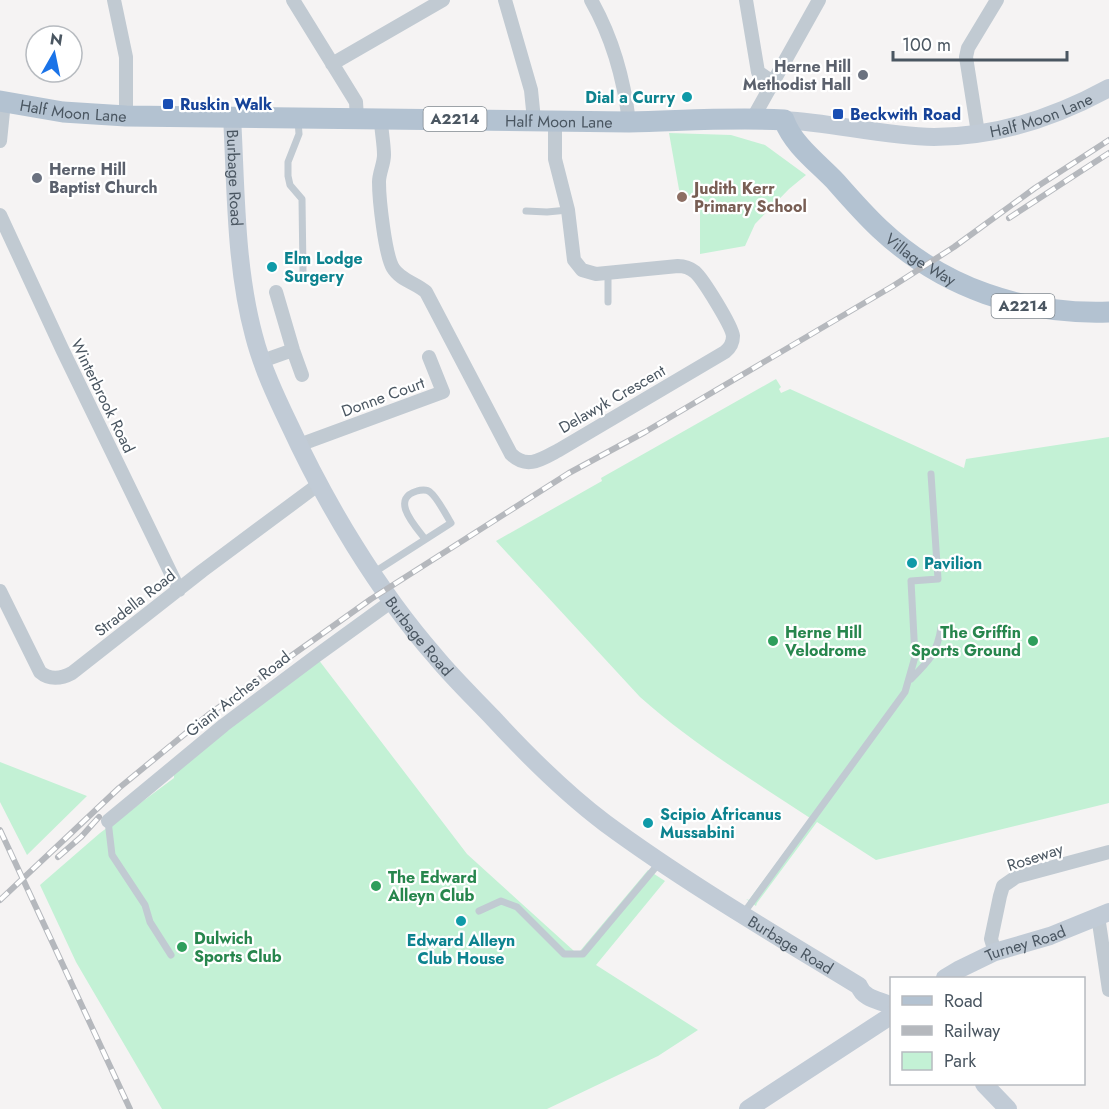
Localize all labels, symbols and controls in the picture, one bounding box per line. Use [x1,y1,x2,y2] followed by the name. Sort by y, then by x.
[24,24,84,84] north arrow
[893,24,1067,62] scale bar
[48,27,64,52] text: N
[902,32,951,58] text: 100 m
[743,55,851,96] place label: Herne Hill Methodist Hall
[856,68,870,82] marker: Herne Hill Methodist Hall
[585,86,676,109] place label: Dial a Curry
[988,87,1096,143] street label: Half Moon Lane
[680,90,694,104] marker: Dial a Curry
[18,93,127,128] street label: Half Moon Lane
[180,93,273,116] place label: Ruskin Walk
[161,97,175,111] marker: Ruskin Walk
[850,103,961,126] place label: Beckwith Road
[424,107,486,131] road number: A2214
[831,107,845,121] marker: Beckwith Road
[505,109,613,133] street label: Half Moon Lane
[221,129,249,227] street label: Burbage Road
[49,158,158,199] place label: Herne Hill Baptist Church
[30,171,44,185] marker: Herne Hill Baptist Church
[691,177,807,218] place label: Judith Kerr Primary School
[675,190,689,204] marker: Judith Kerr Primary School
[880,227,961,291] street label: Village Way
[284,247,363,288] place label: Elm Lodge Surgery
[265,260,279,274] marker: Elm Lodge Surgery
[992,294,1054,318] road number: A2214
[65,335,141,457] street label: Winterbrook Road
[554,359,670,439] street label: Delawyk Crescent
[338,371,428,423] street label: Donne Court
[924,552,982,575] place label: Pavilion
[905,556,919,570] marker: Pavilion
[89,564,181,642] street label: Stradella Road
[380,592,459,681] street label: Burbage Road
[784,621,866,662] place label: Herne Hill Velodrome
[911,621,1021,662] place label: The Griffin Sports Ground
[766,634,780,648] marker: Herne Hill Velodrome
[1026,634,1040,648] marker: The Griffin Sports Ground
[181,646,295,742] street label: Giant Arches Road
[660,803,781,844] place label: Scipio Africanus Mussabini
[641,816,655,830] marker: Scipio Africanus Mussabini
[1004,837,1067,877] street label: Roseway
[387,866,477,907] place label: The Edward Alleyn Club
[369,879,383,893] marker: The Edward Alleyn Club
[744,910,838,979] street label: Burbage Road
[454,914,468,928] marker: Edward Alleyn Club House
[981,919,1069,967] street label: Turney Road
[194,927,282,968] place label: Dulwich Sports Club
[407,929,515,970] place label: Edward Alleyn Club House
[175,940,189,954] marker: Dulwich Sports Club
[890,977,1085,1085] legend
[944,988,983,1014] text: Road
[944,1018,1000,1044] text: Railway
[944,1048,976,1074] text: Park

